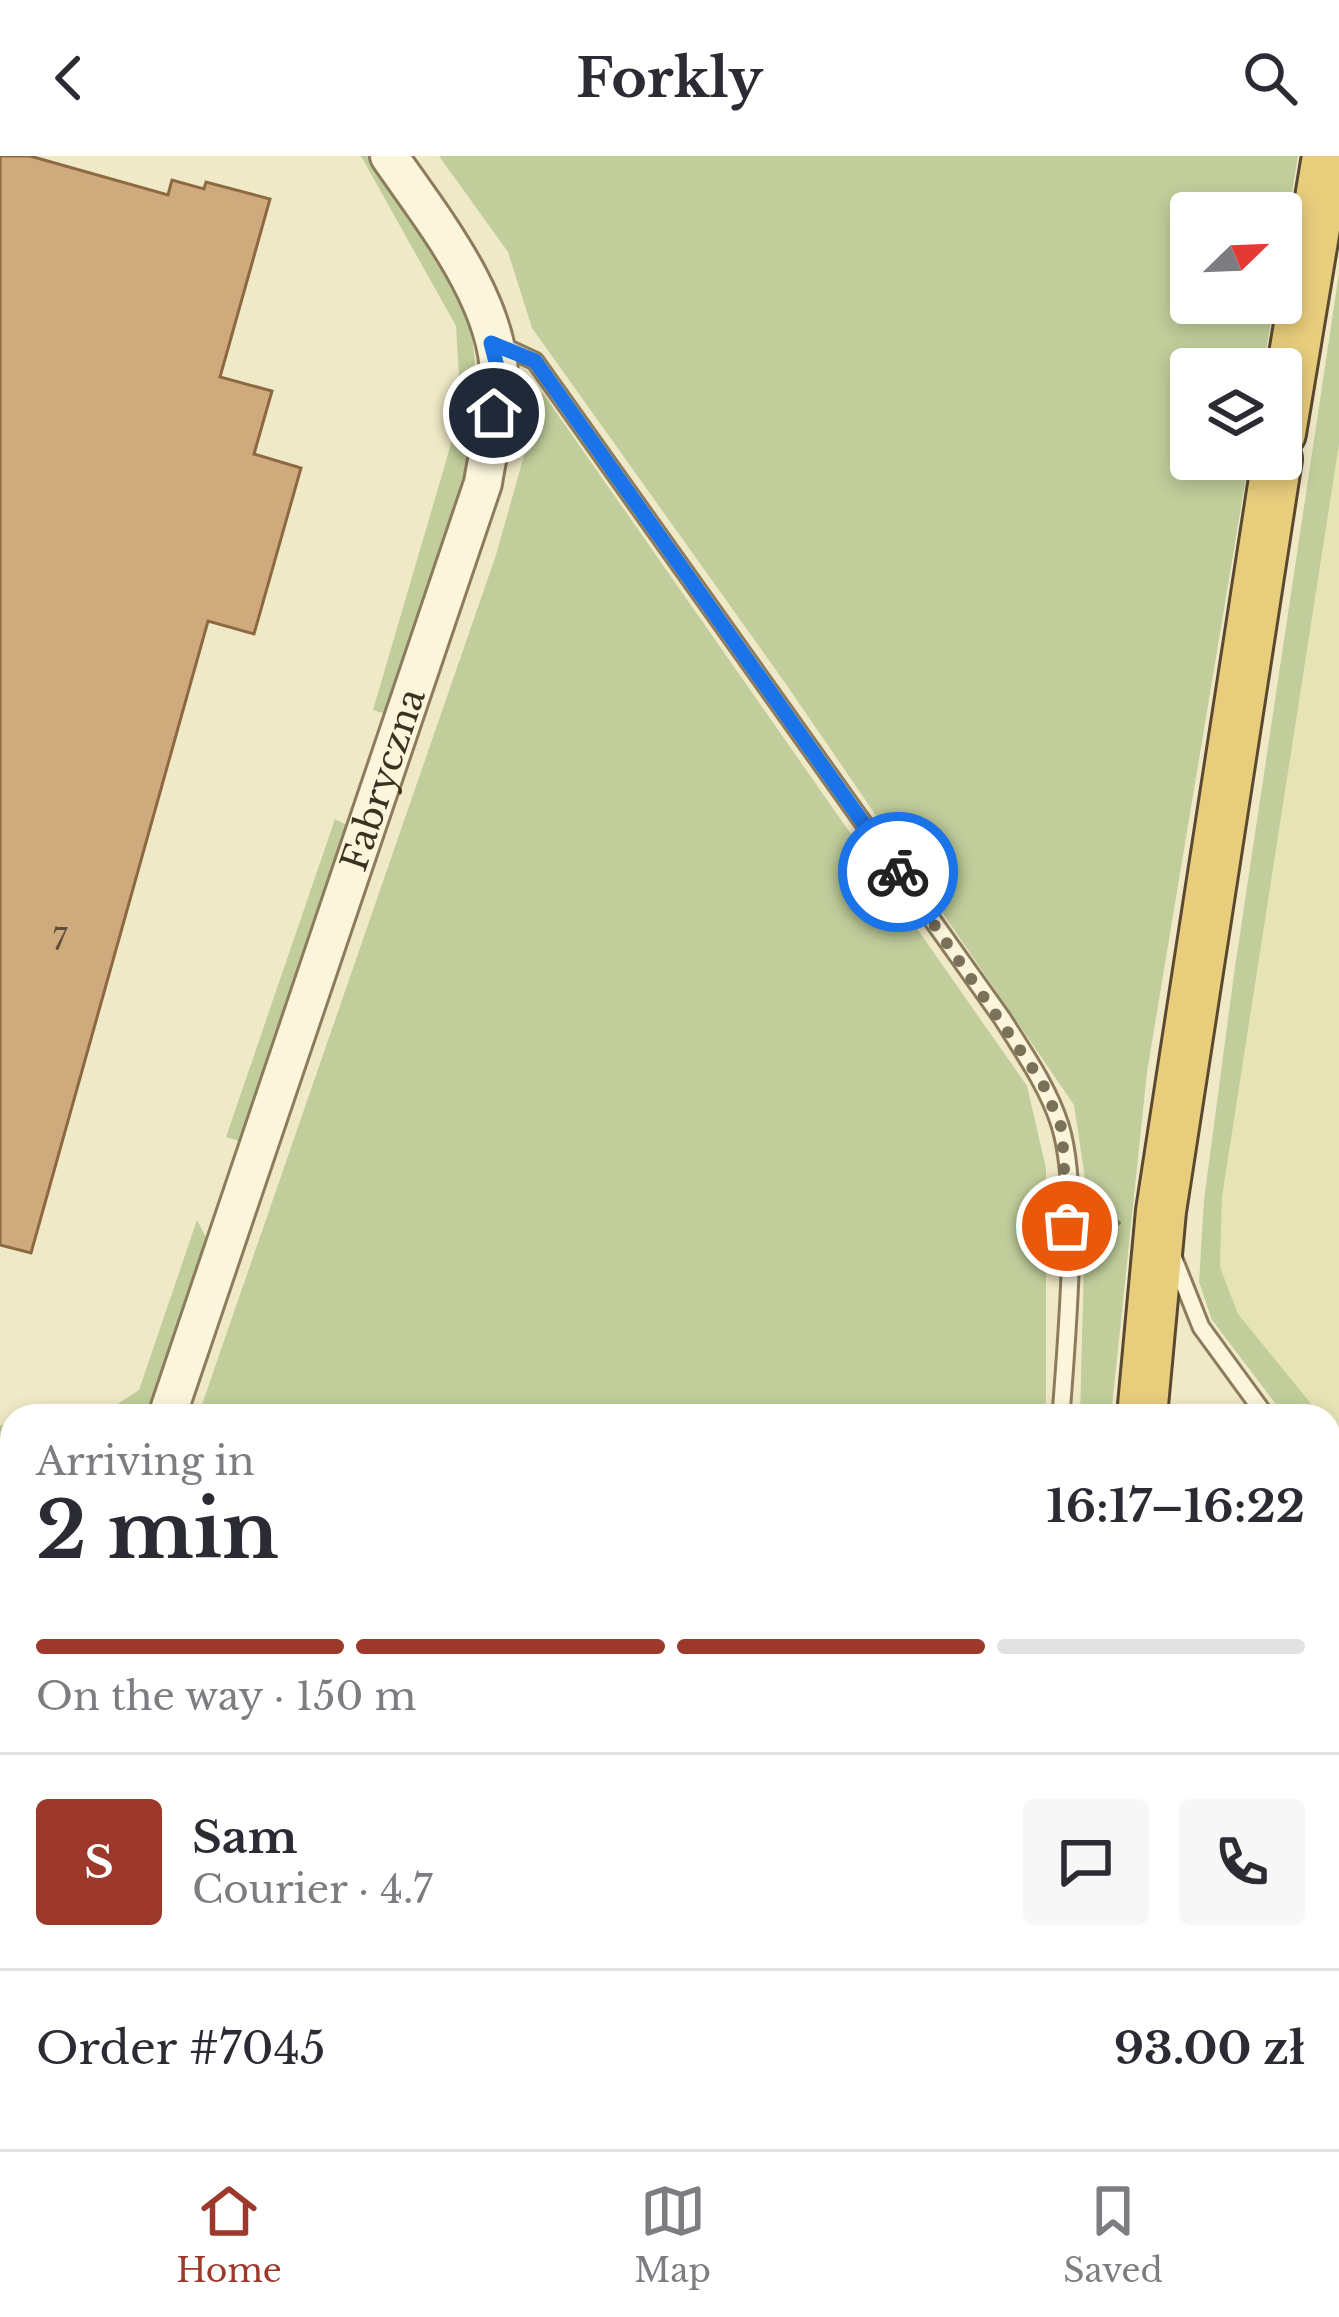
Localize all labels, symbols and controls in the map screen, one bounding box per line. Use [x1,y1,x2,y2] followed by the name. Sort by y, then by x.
[36,45,102,111] icon: back
[576,45,763,112] text: Forkly
[1237,45,1303,111] icon: search
[1170,192,1302,324] north arrow
[1170,192,1302,480] map controls
[1170,348,1302,480] button: layers
[443,362,545,464] pin
[461,380,527,446] icon: home
[331,682,434,877] street label: Fabryczna
[838,812,958,932] courier
[865,839,931,905] icon: bike
[52,921,68,958] house number: 7
[1016,1175,1118,1277] pin
[1034,1193,1100,1259] icon: bag
[36,1437,255,1486] text: Arriving in
[1046,1478,1305,1534] text: 16:17–16:22
[36,1482,279,1579] text: 2 min
[36,1672,416,1721] text: On the way · 150 m
[1023,1799,1149,1925] button: chat
[1179,1799,1305,1925] button: phone
[192,1809,297,1865] text: Sam
[84,1834,114,1890] text: S
[192,1865,433,1914] text: Courier · 4.7
[36,2020,326,2076] text: Order #7045
[1114,2020,1305,2076] text: 93.00 zł
[176,2178,282,2291] tab: Home
[634,2178,711,2291] tab: Map
[1063,2178,1163,2291] tab: Saved

